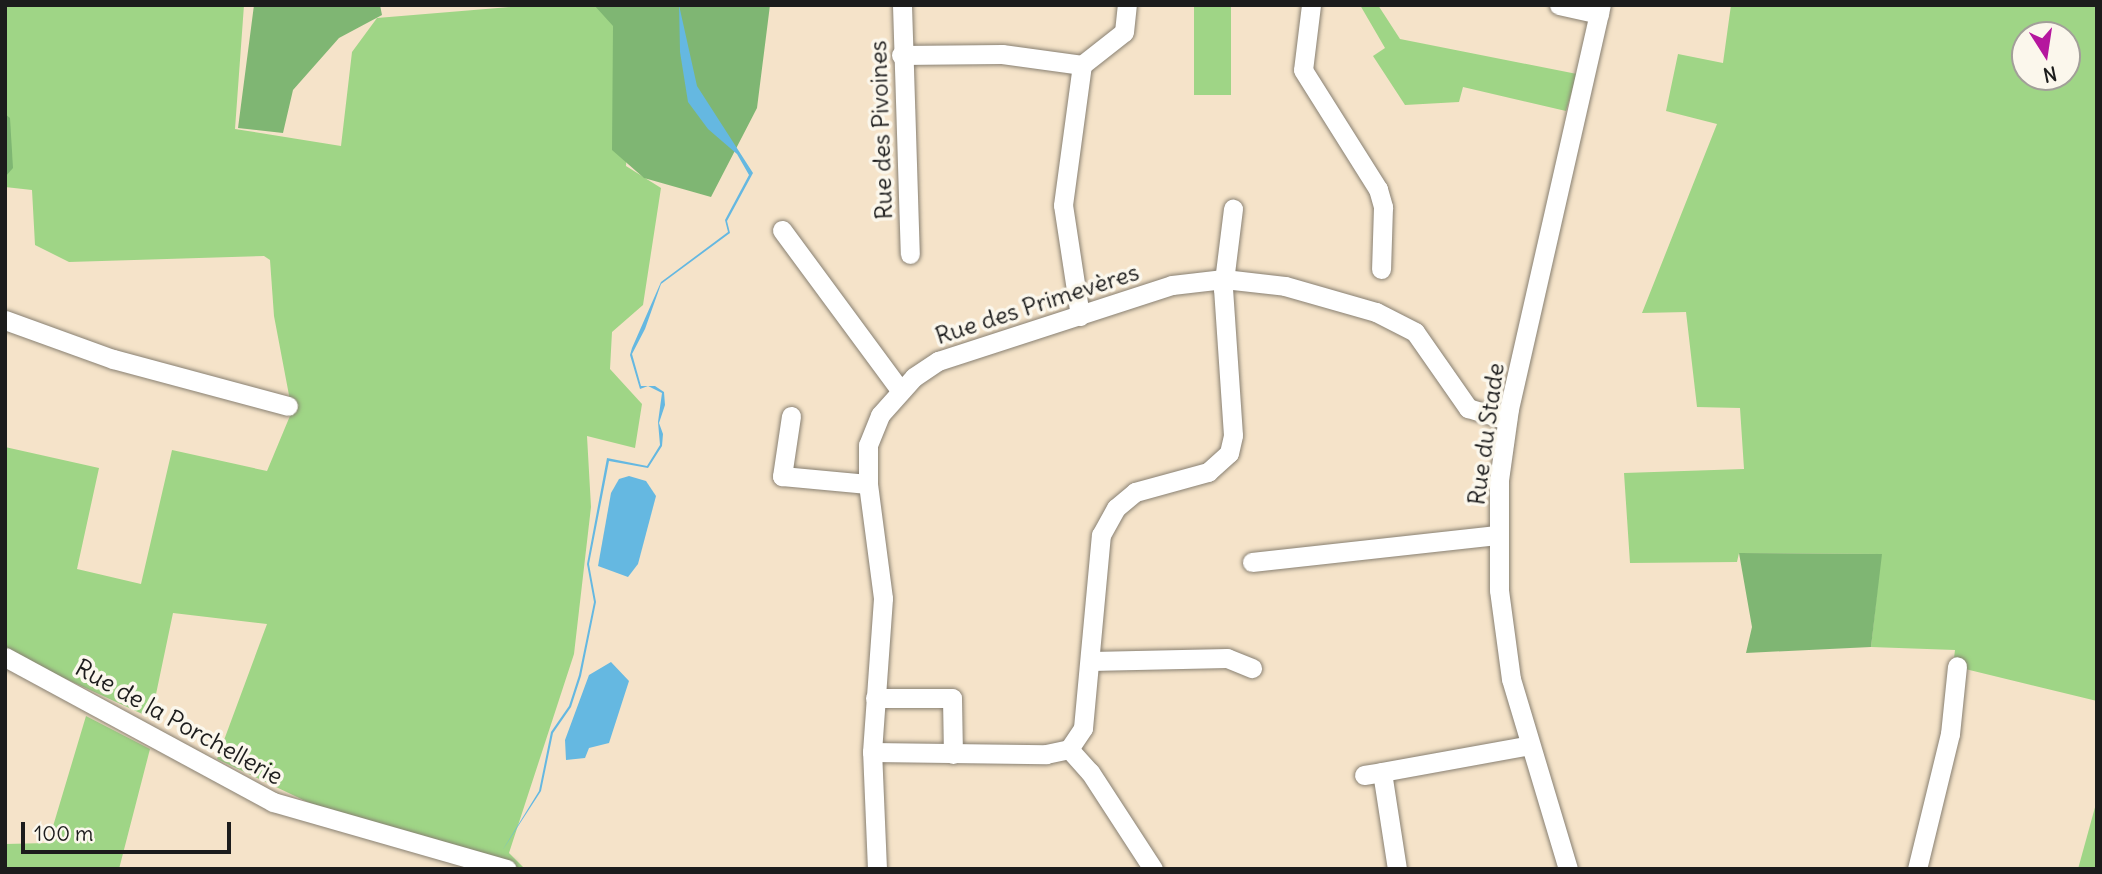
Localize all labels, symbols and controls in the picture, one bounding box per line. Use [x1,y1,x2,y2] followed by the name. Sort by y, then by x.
[2011,21,2081,91] north arrow
[863,40,899,220] street label: Rue des Pivoines
[2041,61,2059,88] text: N
[932,258,1142,350] street label: Rue des Primevères
[1462,361,1510,507] street label: Rue du Stade
[70,653,288,791] street label: Rue de la Porchellerie
[24,808,234,852] scale bar
[34,820,93,847] text: 100 m

